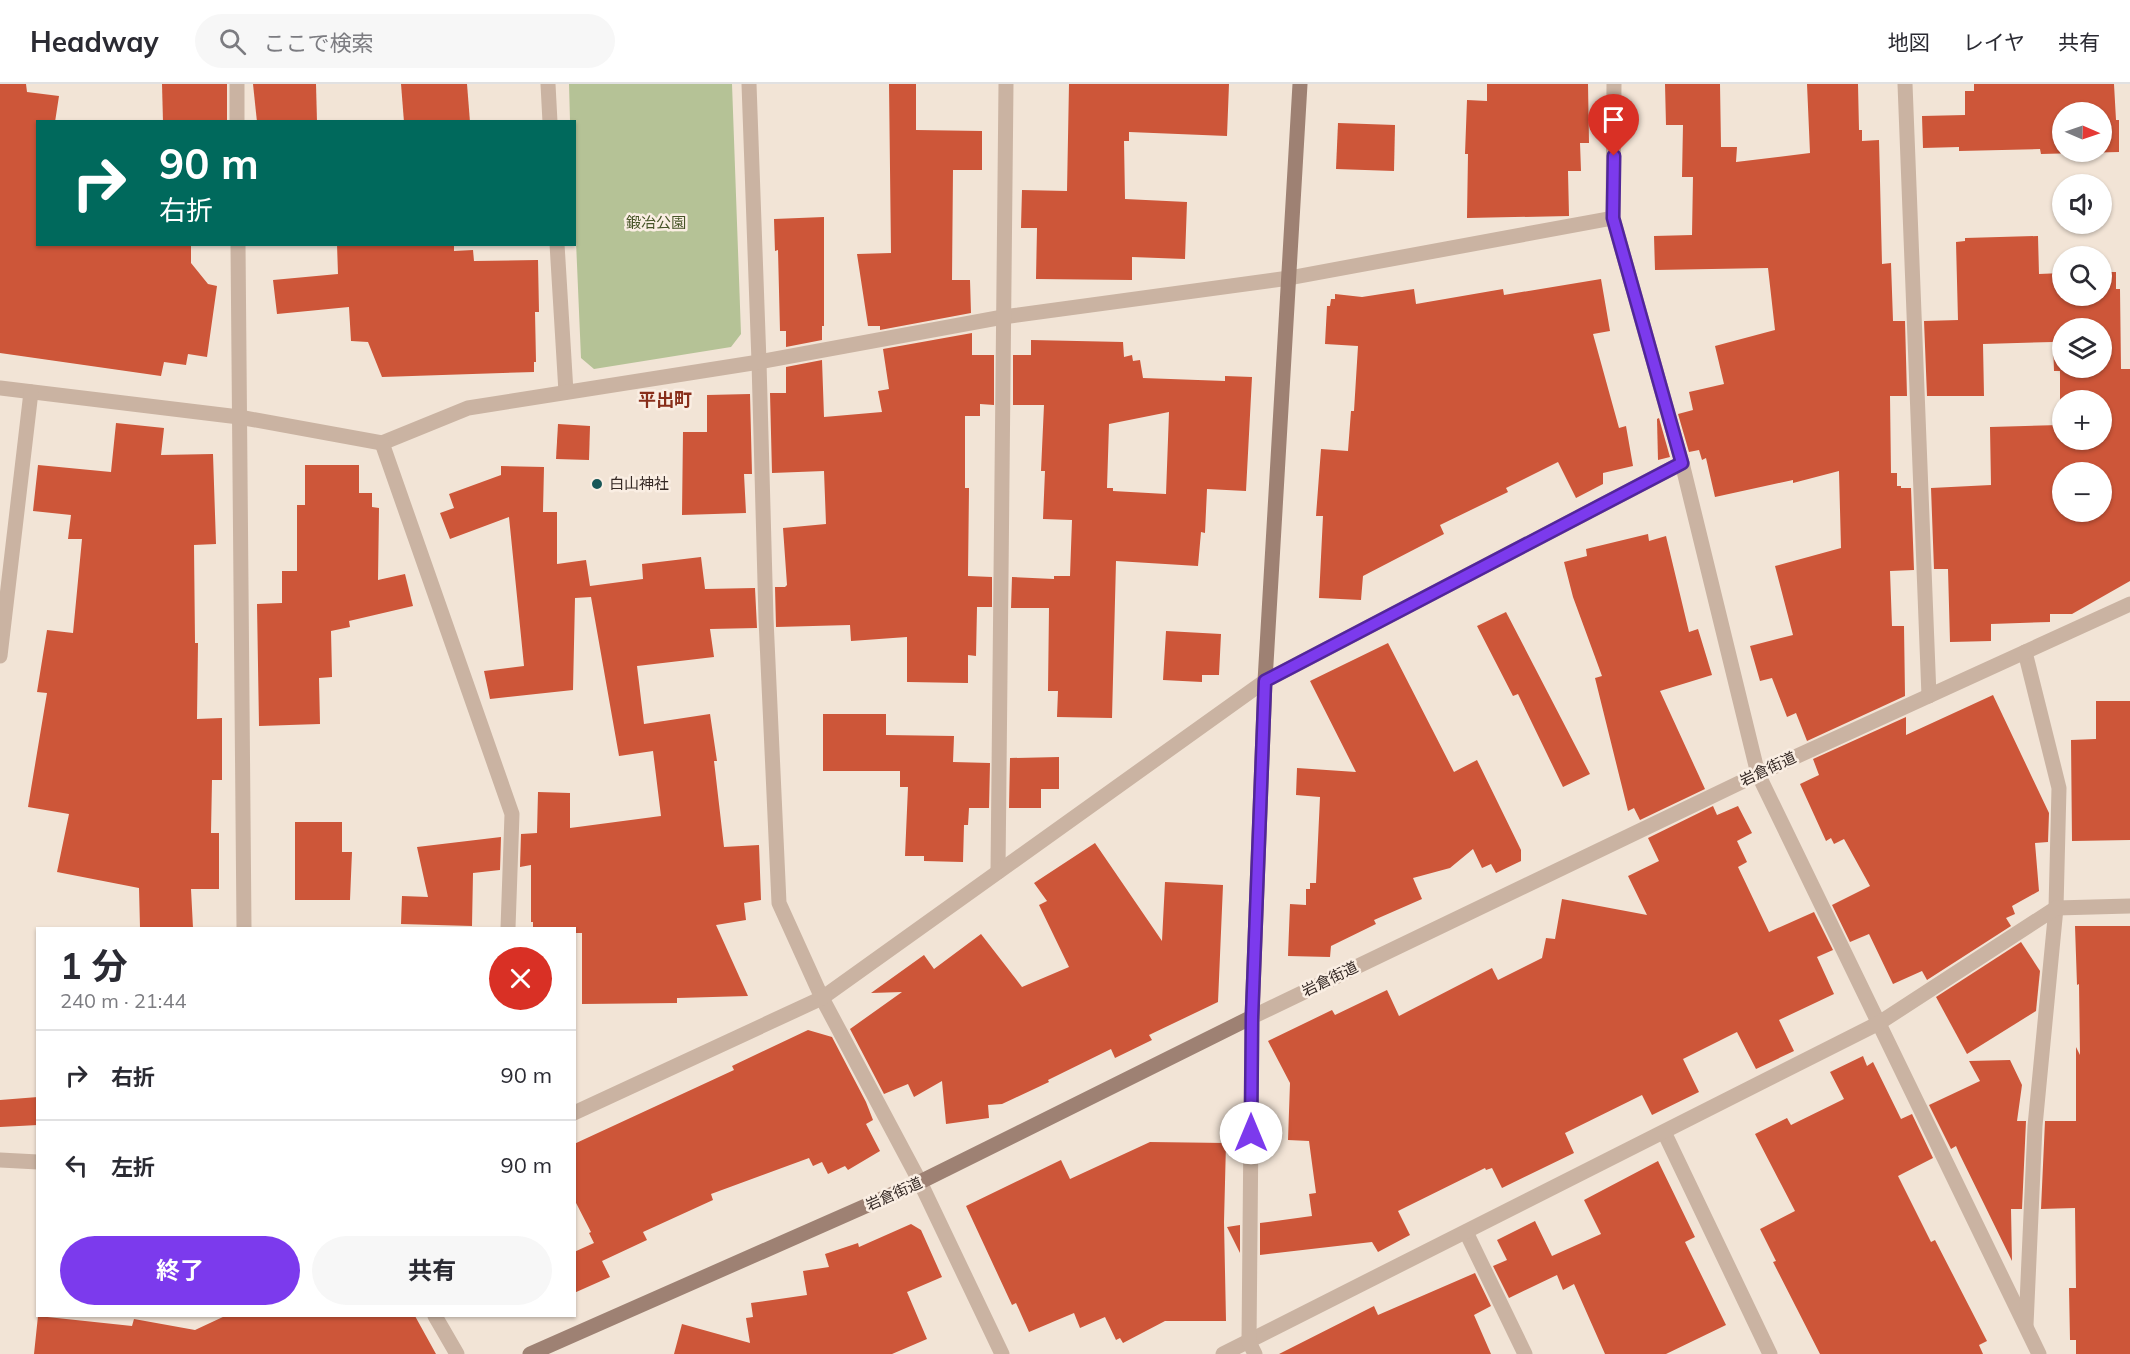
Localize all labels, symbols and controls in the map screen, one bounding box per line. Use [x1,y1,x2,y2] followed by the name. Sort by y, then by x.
[195,14,615,68] search box
[30,24,159,59] text: Headway
[216,25,249,58] icon: search
[264,29,374,57] text: ここで検索
[1888,29,1930,55] text: 地図
[1963,29,2025,55] text: レイヤ
[2058,29,2100,55] text: 共有
[1588,94,1639,156] pin
[2052,102,2112,162] north arrow
[2052,102,2112,522] map controls
[1597,103,1630,136] icon: arrive
[159,137,259,190] text: 90 m
[60,144,138,222] icon: right
[2052,174,2112,234] button: sound
[159,193,213,227] text: 右折
[626,213,686,232] park label: 鍛冶公園
[2052,246,2112,306] button: search
[2052,318,2112,378] button: layers
[638,388,692,411] district label: 平出町
[2052,390,2112,450] button: +
[2052,462,2112,522] button: −
[609,474,669,493] place label: 白山神社
[590,477,604,491] marker: 白山神社
[1737,747,1799,790] street label: 岩倉街道
[60,943,127,988] text: 1 分
[489,947,552,1010] button: close
[1299,957,1361,1000] street label: 岩倉街道
[60,988,186,1013] text: 240 m · 21:44
[60,1059,93,1092] icon: right
[501,1061,552,1089] text: 90 m
[111,1063,155,1091] text: 右折
[1219,1101,1283,1165] position arrow
[60,1149,93,1182] icon: left
[501,1151,552,1179] text: 90 m
[111,1153,155,1181] text: 左折
[863,1173,925,1214] street label: 岩倉街道
[60,1236,300,1305] button: 終了
[312,1236,552,1305] button: 共有

